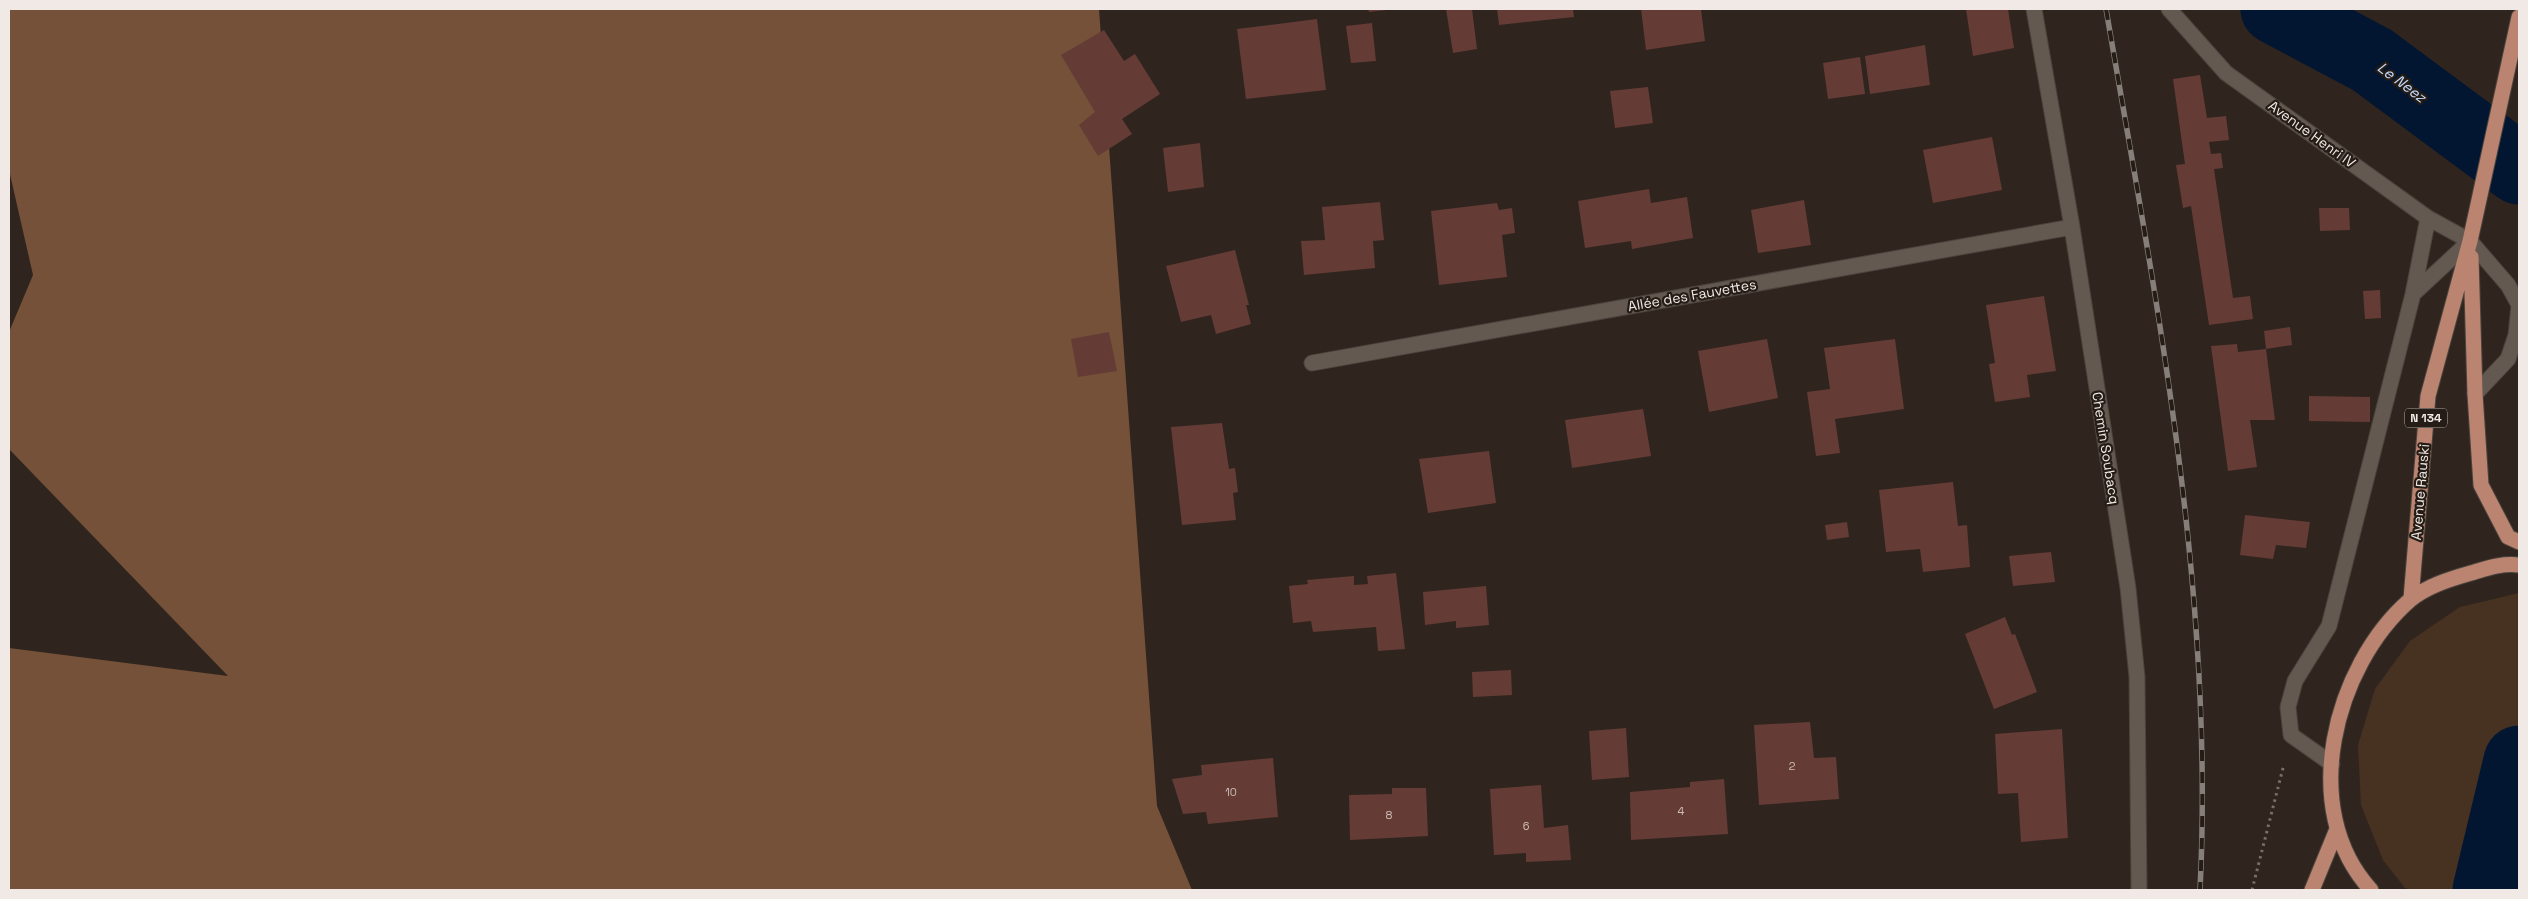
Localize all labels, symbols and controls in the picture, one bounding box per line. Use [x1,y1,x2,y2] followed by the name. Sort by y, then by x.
[2374,58,2431,107] water label: Le Neez
[2265,96,2359,172] street label: Avenue Henri IV
[1626,275,1758,315] street label: Allée des Fauvettes
[2088,391,2124,505] street label: Chemin Soubacq
[2405,408,2447,428] road number: N 134
[2407,443,2433,541] street label: Avenue Rauski
[1789,759,1796,773] house number: 2
[1225,785,1237,799] house number: 10
[1678,804,1685,818] house number: 4
[1386,808,1393,822] house number: 8
[1523,819,1530,833] house number: 6

